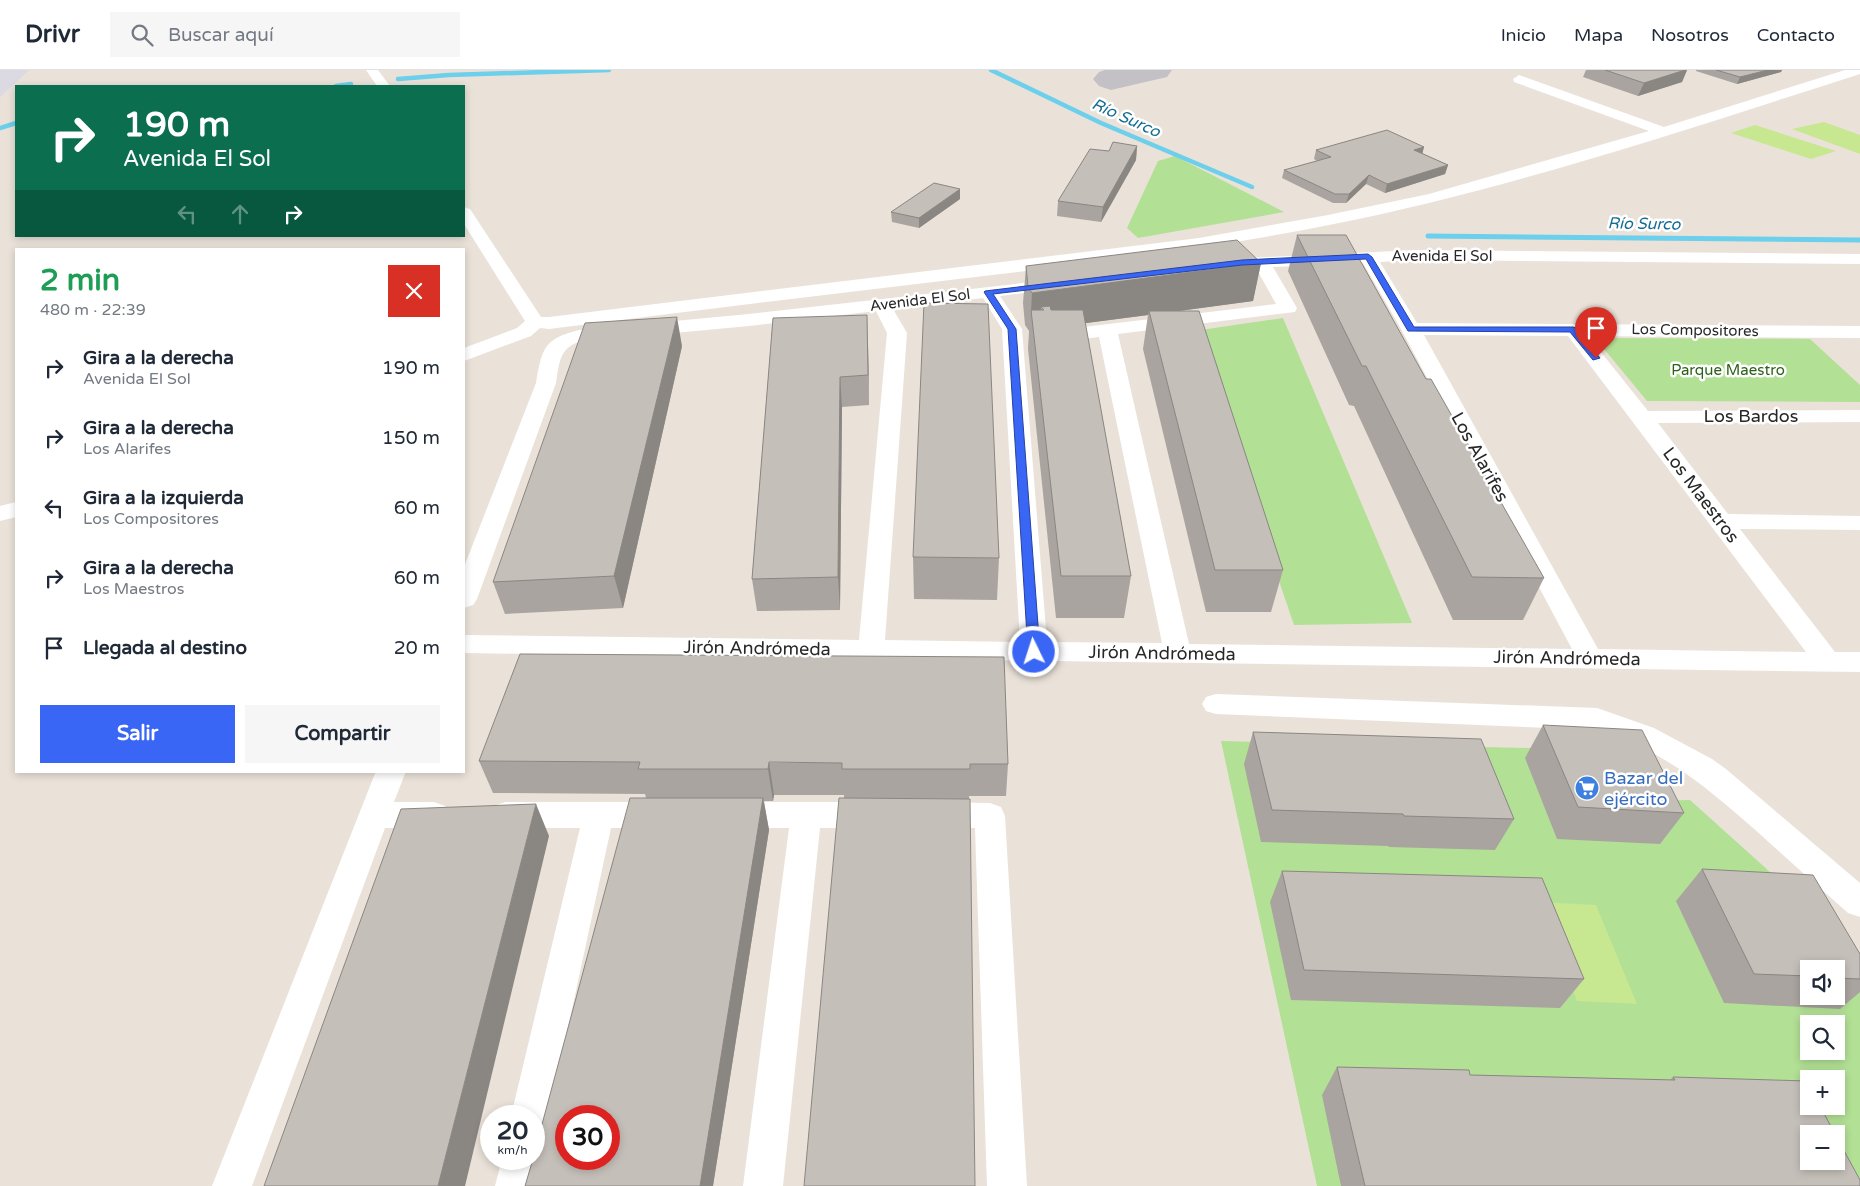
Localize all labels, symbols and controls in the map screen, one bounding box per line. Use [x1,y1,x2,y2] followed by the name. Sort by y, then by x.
[110,12,460,57] search box
[25,20,80,49] text: Drivr
[128,21,156,49] icon: search
[168,24,274,46] text: Buscar aquí
[1501,24,1546,46] text: Inicio
[1574,24,1623,46] text: Mapa
[1651,24,1729,46] text: Nosotros
[1757,24,1835,46] text: Contacto
[1089,94,1164,142] water label: Río Surco
[123,104,230,146] text: 190 m
[40,105,105,170] icon: right
[123,146,271,172] text: Avenida El Sol
[173,200,201,228] icon: left
[226,200,254,228] icon: ahead
[279,200,307,228] icon: right
[1607,213,1682,235] water label: Río Surco
[1392,247,1492,265] street label: Avenida El Sol
[40,262,120,299] text: 2 min
[388,265,440,317] button: close
[869,285,971,315] street label: Avenida El Sol
[40,300,146,320] text: 480 m · 22:39
[1575,307,1617,358] pin
[1582,314,1610,342] icon: arrive
[1631,320,1759,340] street label: Los Compositores
[83,347,234,369] text: Gira a la derecha
[40,354,68,382] icon: right
[382,357,440,379] text: 190 m
[1671,361,1785,379] park label: Parque Maestro
[83,369,191,389] text: Avenida El Sol
[1704,405,1798,427] street label: Los Bardos
[1446,408,1514,506] street label: Los Alarifes
[83,417,234,439] text: Gira a la derecha
[40,424,68,452] icon: right
[382,427,440,449] text: 150 m
[83,439,171,459] text: Los Alarifes
[1658,443,1744,547] street label: Los Maestros
[83,487,244,509] text: Gira a la izquierda
[40,494,68,522] icon: left
[394,497,440,519] text: 60 m
[83,509,219,529] text: Los Compositores
[83,557,234,579] text: Gira a la derecha
[40,564,68,592] icon: right
[394,567,440,589] text: 60 m
[83,579,184,599] text: Los Maestros
[1007,625,1059,677] position arrow
[40,634,68,662] icon: arrive
[683,636,831,660] street label: Jirón Andrómeda
[83,637,247,659] text: Llegada al destino
[394,637,440,659] text: 20 m
[1088,641,1236,665] street label: Jirón Andrómeda
[1493,646,1641,670] street label: Jirón Andrómeda
[40,705,235,763] button: Salir
[245,705,440,763] button: Compartir
[1604,767,1683,810] place label: Bazar del ejército
[1574,775,1600,801] supermarket icon: Bazar del ejército
[1800,960,1845,1170] map controls
[1800,960,1845,1005] button: sound
[1800,1015,1845,1060] button: search
[1800,1070,1845,1115] button: +
[555,1105,620,1170] speed limit sign: 30
[497,1116,528,1146] text: 20
[1800,1125,1845,1170] button: −
[497,1143,528,1157] text: km/h

